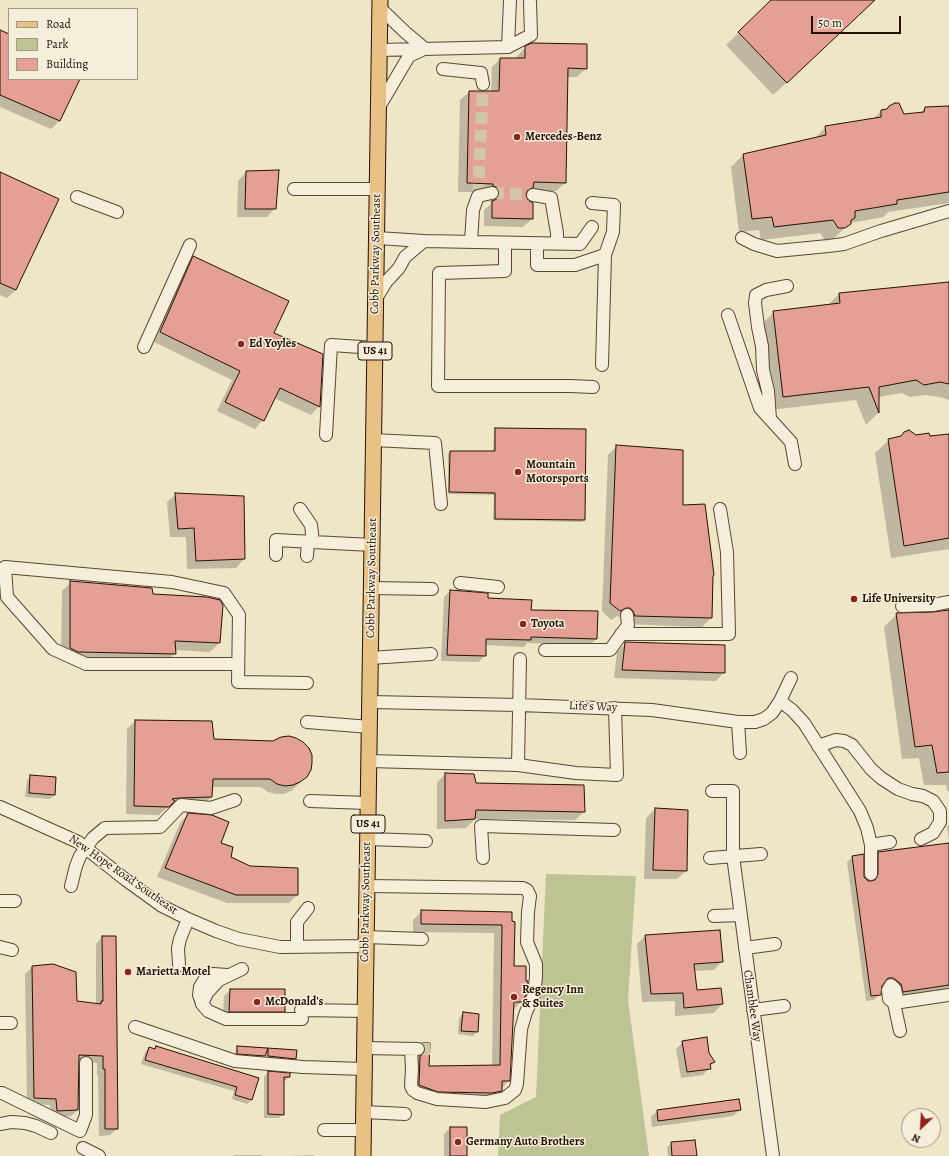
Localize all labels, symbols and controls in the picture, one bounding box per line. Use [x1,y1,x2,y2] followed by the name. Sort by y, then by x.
[8,8,138,80] legend
[813,8,903,34] scale bar
[818,15,842,31] text: 50 m
[46,16,71,32] text: Road
[46,36,69,52] text: Park
[46,56,88,72] text: Building
[525,130,602,144] place label: Mercedes-Benz
[512,132,522,142] marker: Mercedes-Benz
[368,194,384,314] street label: Cobb Parkway Southeast
[249,337,296,351] place label: Ed Yoyles
[236,339,246,349] marker: Ed Yoyles
[358,342,392,360] road number: US 41
[526,458,589,486] place label: Mountain Motorsports
[513,467,523,477] marker: Mountain Motorsports
[364,518,380,638] street label: Cobb Parkway Southeast
[862,592,935,606] place label: Life University
[849,594,859,604] marker: Life University
[531,617,565,631] place label: Toyota
[518,619,528,629] marker: Toyota
[569,699,617,715] street label: Life's Way
[351,815,385,833] road number: US 41
[66,832,180,918] street label: New Hope Road Southeast
[358,842,374,962] street label: Cobb Parkway Southeast
[136,965,210,979] place label: Marietta Motel
[123,967,133,977] marker: Marietta Motel
[740,969,764,1043] street label: Chamblee Way
[522,983,584,1011] place label: Regency Inn & Suites
[509,992,519,1002] marker: Regency Inn & Suites
[265,995,323,1009] place label: McDonald's
[252,997,262,1007] marker: McDonald's
[901,1108,941,1148] north arrow
[909,1130,923,1147] text: N
[466,1135,585,1149] place label: Germany Auto Brothers
[453,1137,463,1147] marker: Germany Auto Brothers

